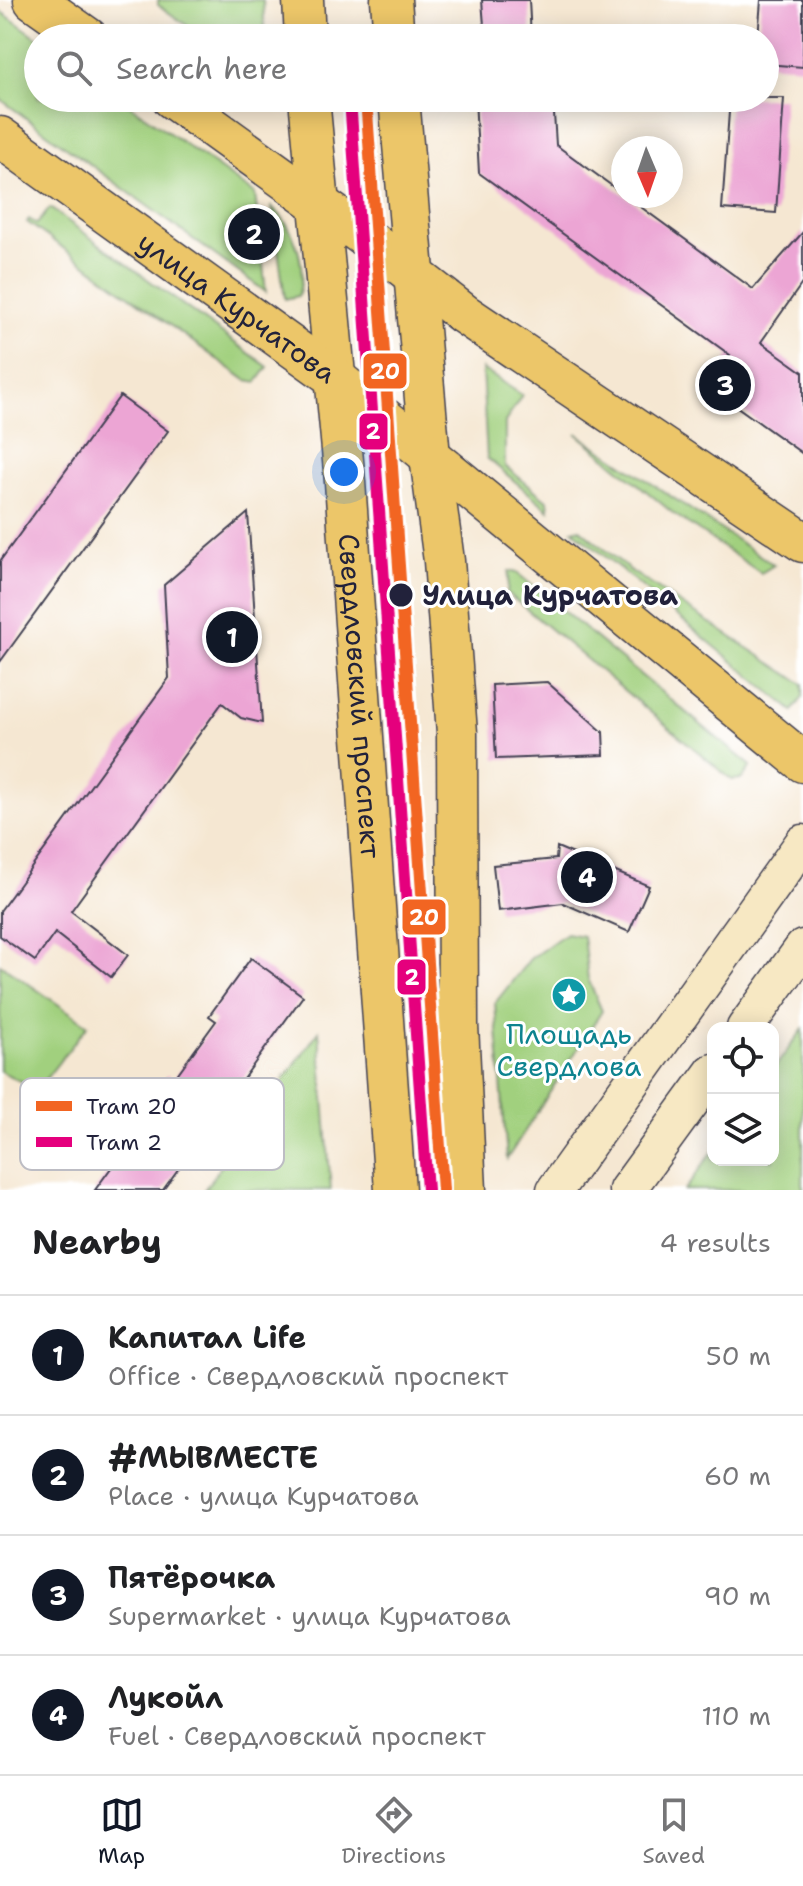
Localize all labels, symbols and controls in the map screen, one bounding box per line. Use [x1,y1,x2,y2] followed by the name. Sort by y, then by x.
[24,24,779,112] search box
[52,46,96,90] icon: search
[116,48,287,89] text: Search here
[611,136,683,208] north arrow
[228,204,280,264] pin: 2
[130,223,344,392] street label: улица Курчатова
[362,352,408,390] line badge: 20
[699,355,751,415] pin: 3
[370,357,400,386] text: 20
[358,412,389,451] line badge: 2
[365,417,381,446] text: 2
[324,452,364,492] your location
[330,532,391,860] street label: Свердловский проспект
[422,576,678,614] place label: Улица Курчатова
[387,581,415,609] marker: Улица Курчатова
[206,607,258,667] pin: 1
[561,847,613,907] pin: 4
[401,898,447,936] line badge: 20
[409,903,439,932] text: 20
[396,958,427,996] line badge: 2
[404,963,420,992] text: 2
[550,976,588,1014] place icon: Площадь Свердлова
[496,1015,642,1085] place label: Площадь Свердлова
[707,1022,779,1166] map controls
[707,1022,779,1094] button: locate
[20,1078,284,1170] legend
[86,1092,177,1121] text: Tram 20
[707,1094,779,1166] button: layers
[86,1128,162,1157] text: Tram 2
[32,1219,162,1265] text: Nearby
[659,1225,771,1260] text: 4 results
[108,1317,306,1358] text: Капитал Life
[52,1338,64,1373] text: 1
[706,1338,771,1373] text: 50 m
[108,1358,508,1393] text: Office · Свердловский проспект
[108,1437,318,1478] text: #МЫВМЕСТЕ
[49,1458,67,1493] text: 2
[704,1458,771,1493] text: 60 m
[108,1478,419,1513] text: Place · улица Курчатова
[108,1557,275,1598] text: Пятёрочка
[49,1578,67,1613] text: 3
[704,1578,771,1613] text: 90 m
[108,1598,511,1633] text: Supermarket · улица Курчатова
[108,1677,223,1718] text: Лукойл
[49,1698,67,1733] text: 4
[701,1698,771,1733] text: 110 m
[108,1718,486,1753] text: Fuel · Свердловский проспект
[98,1793,145,1870] tab: Map
[341,1793,446,1870] tab: Directions
[642,1793,705,1870] tab: Saved

